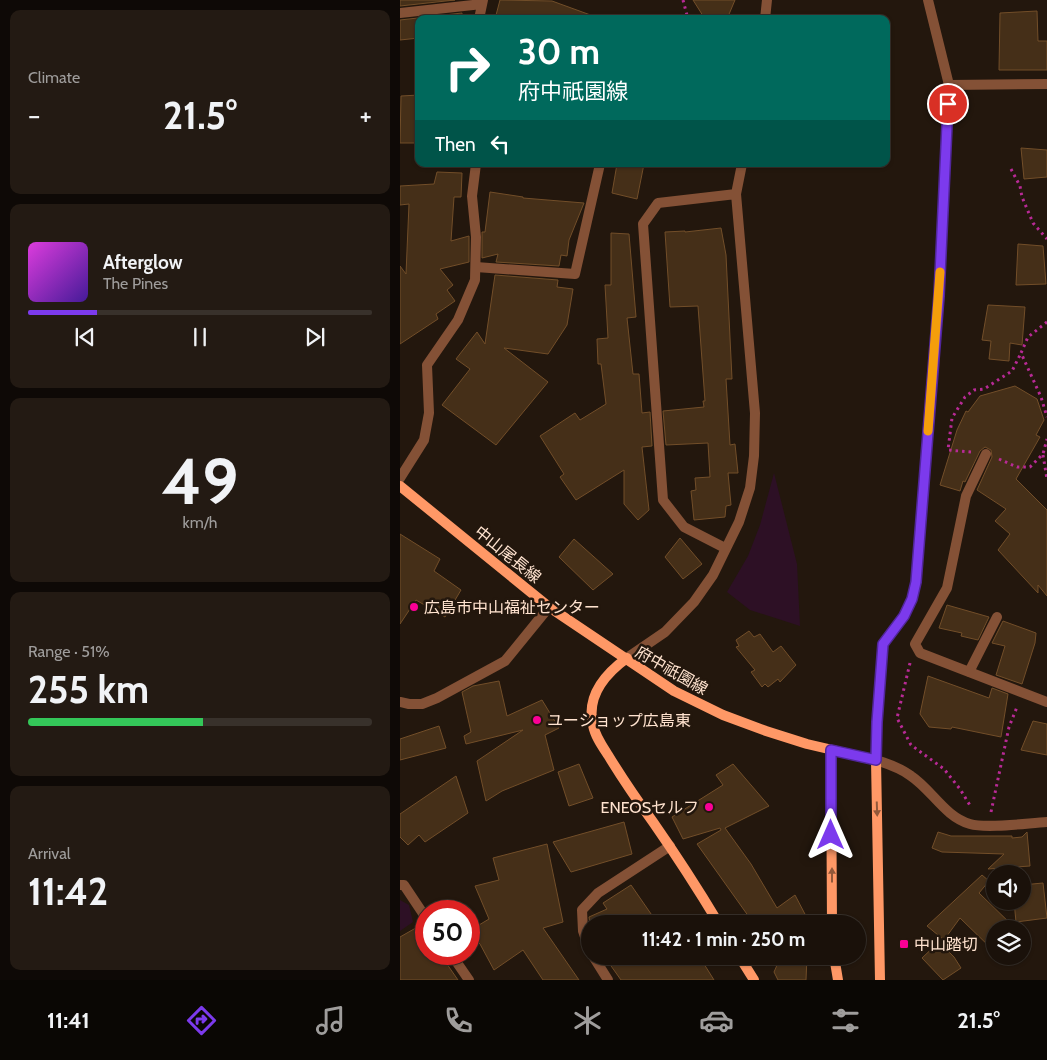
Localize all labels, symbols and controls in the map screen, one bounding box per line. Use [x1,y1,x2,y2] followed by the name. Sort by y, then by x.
[518,30,600,73] text: 30 m
[435,35,500,100] icon: right
[28,68,80,87] text: Climate
[518,78,628,105] text: 府中祇園線
[927,83,969,125] pin
[934,90,962,118] icon: arrive
[163,92,237,139] text: 21.5°
[28,98,40,132] text: −
[360,98,372,132] text: +
[486,130,514,158] icon: left
[435,133,476,156] text: Then
[103,251,183,274] text: Afterglow
[103,274,168,293] text: The Pines
[71,323,99,351] icon: previous
[186,323,214,351] icon: pause
[301,323,329,351] icon: next
[162,441,238,520] text: 49
[182,513,218,532] text: km/h
[471,522,545,587] street label: 中山尾長線
[424,598,600,617] place label: 広島市中山福祉センター
[408,601,420,613] marker: 広島市中山福祉センター
[28,642,110,661] text: Range · 51%
[632,642,711,699] street label: 府中祇園線
[28,666,149,713] text: 255 km
[547,711,691,730] place label: ユーショップ広島東
[531,714,543,726] marker: ユーショップ広島東
[601,798,699,817] place label: ENEOSセルフ
[703,801,715,813] marker: ENEOSセルフ
[874,801,882,817] one-way arrow
[804,808,856,860] position arrow
[28,844,71,863] text: Arrival
[986,865,1031,965] map controls
[986,865,1031,910] button: sound
[828,867,836,883] one-way arrow
[28,868,108,915] text: 11:42
[415,900,480,965] speed limit sign: 50
[986,920,1031,965] button: layers
[642,928,805,951] text: 11:42 · 1 min · 250 m
[914,935,978,954] place label: 中山踏切
[898,938,910,950] marker: 中山踏切
[184,1003,219,1038] icon: directions
[313,1003,348,1038] icon: music
[441,1003,476,1038] icon: phone
[570,1003,605,1038] icon: climate
[699,1003,734,1038] icon: car
[828,1003,863,1038] icon: filters
[47,1007,90,1034] text: 11:41
[957,1007,1000,1034] text: 21.5°

